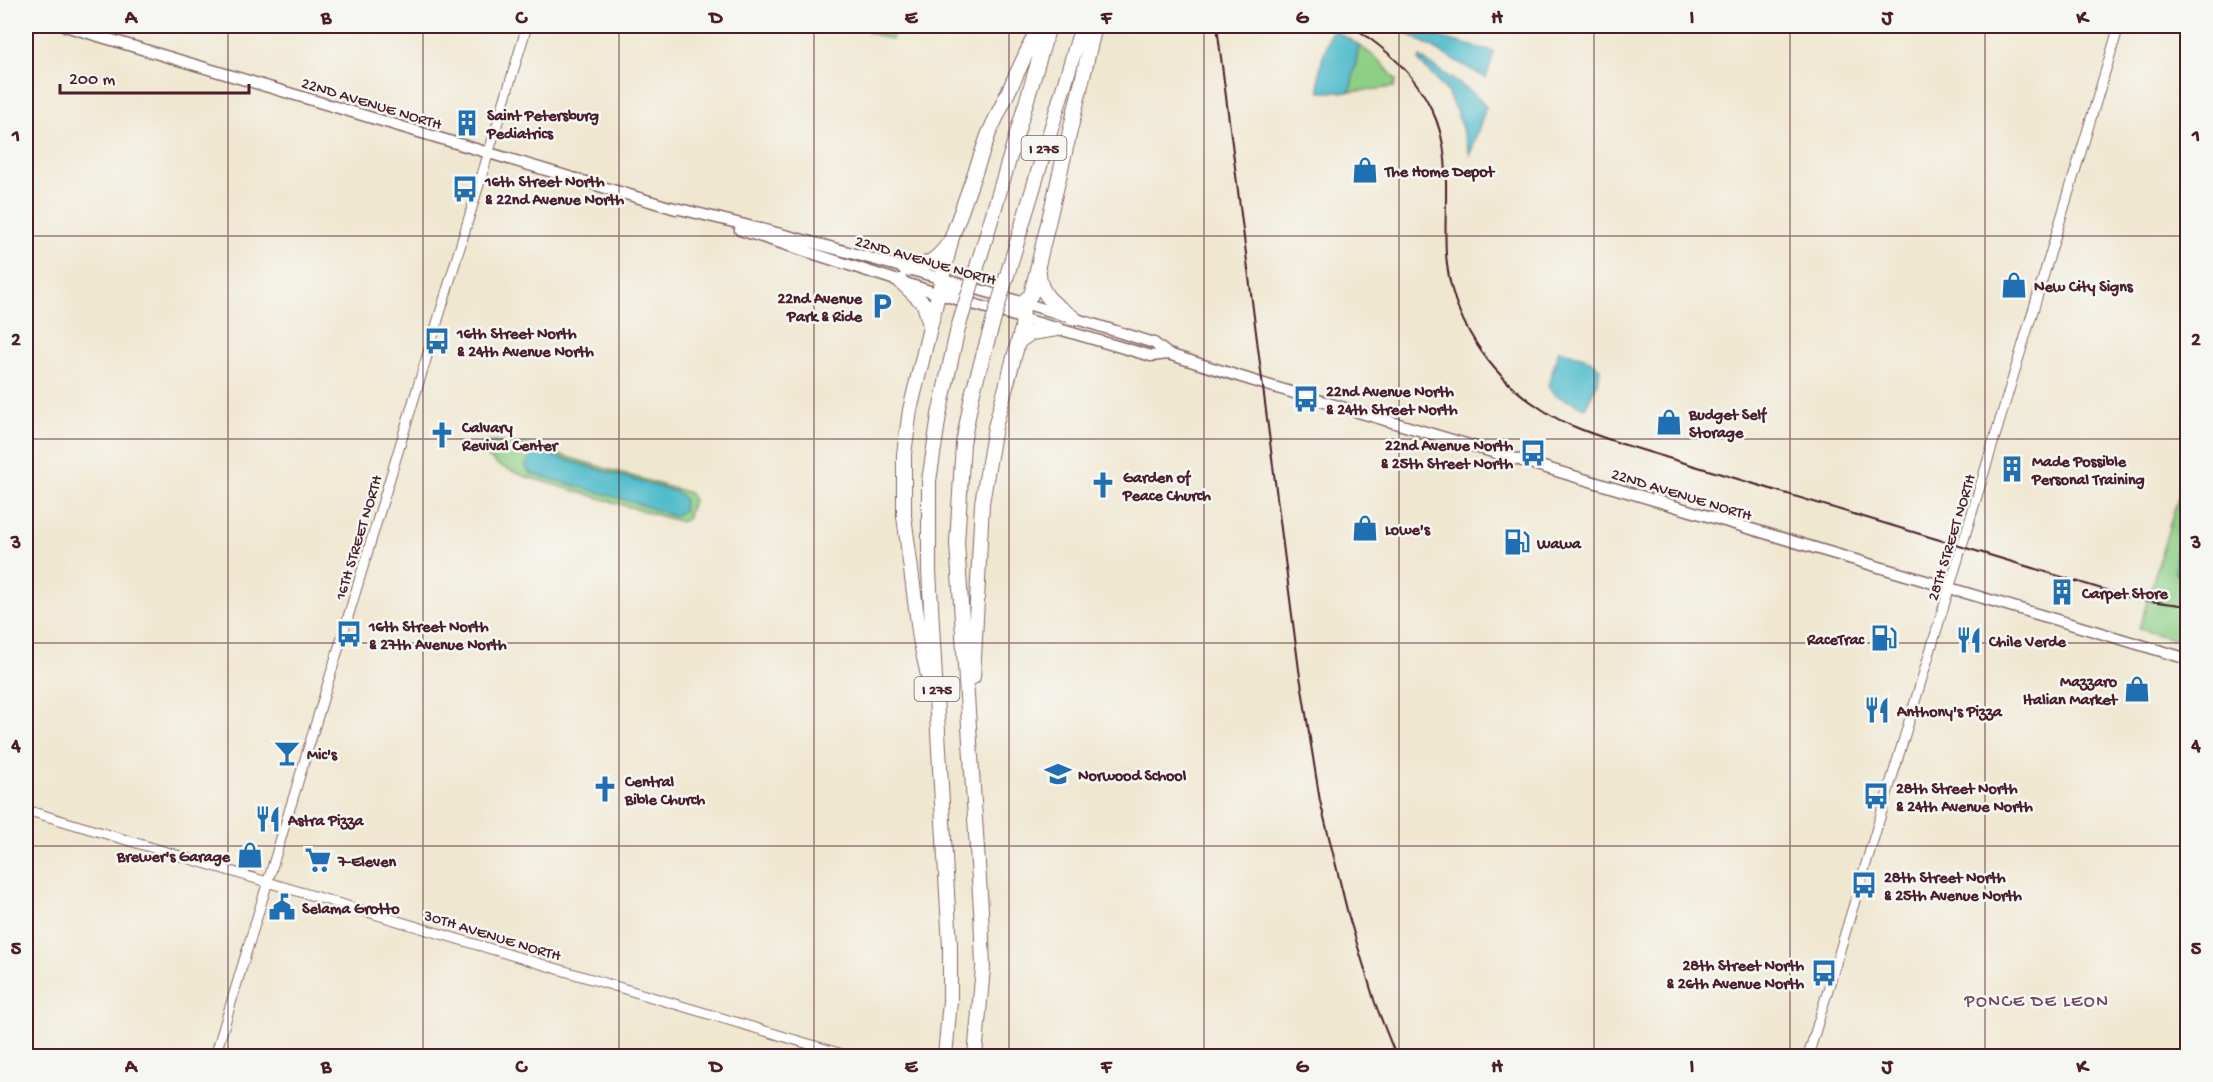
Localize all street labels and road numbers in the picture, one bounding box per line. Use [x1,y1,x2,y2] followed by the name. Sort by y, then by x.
[298,75,444,136] street label: 22ND AVENUE NORTH
[1022,136,1066,160] road number: I 275
[852,233,999,292] street label: 22ND AVENUE NORTH
[1608,466,1754,527] street label: 22ND AVENUE NORTH
[1925,472,1982,604] street label: 28TH STREET NORTH
[332,473,389,604] street label: 16TH STREET NORTH
[914,677,960,701] road number: I 275
[420,907,563,967] street label: 30TH AVENUE NORTH

